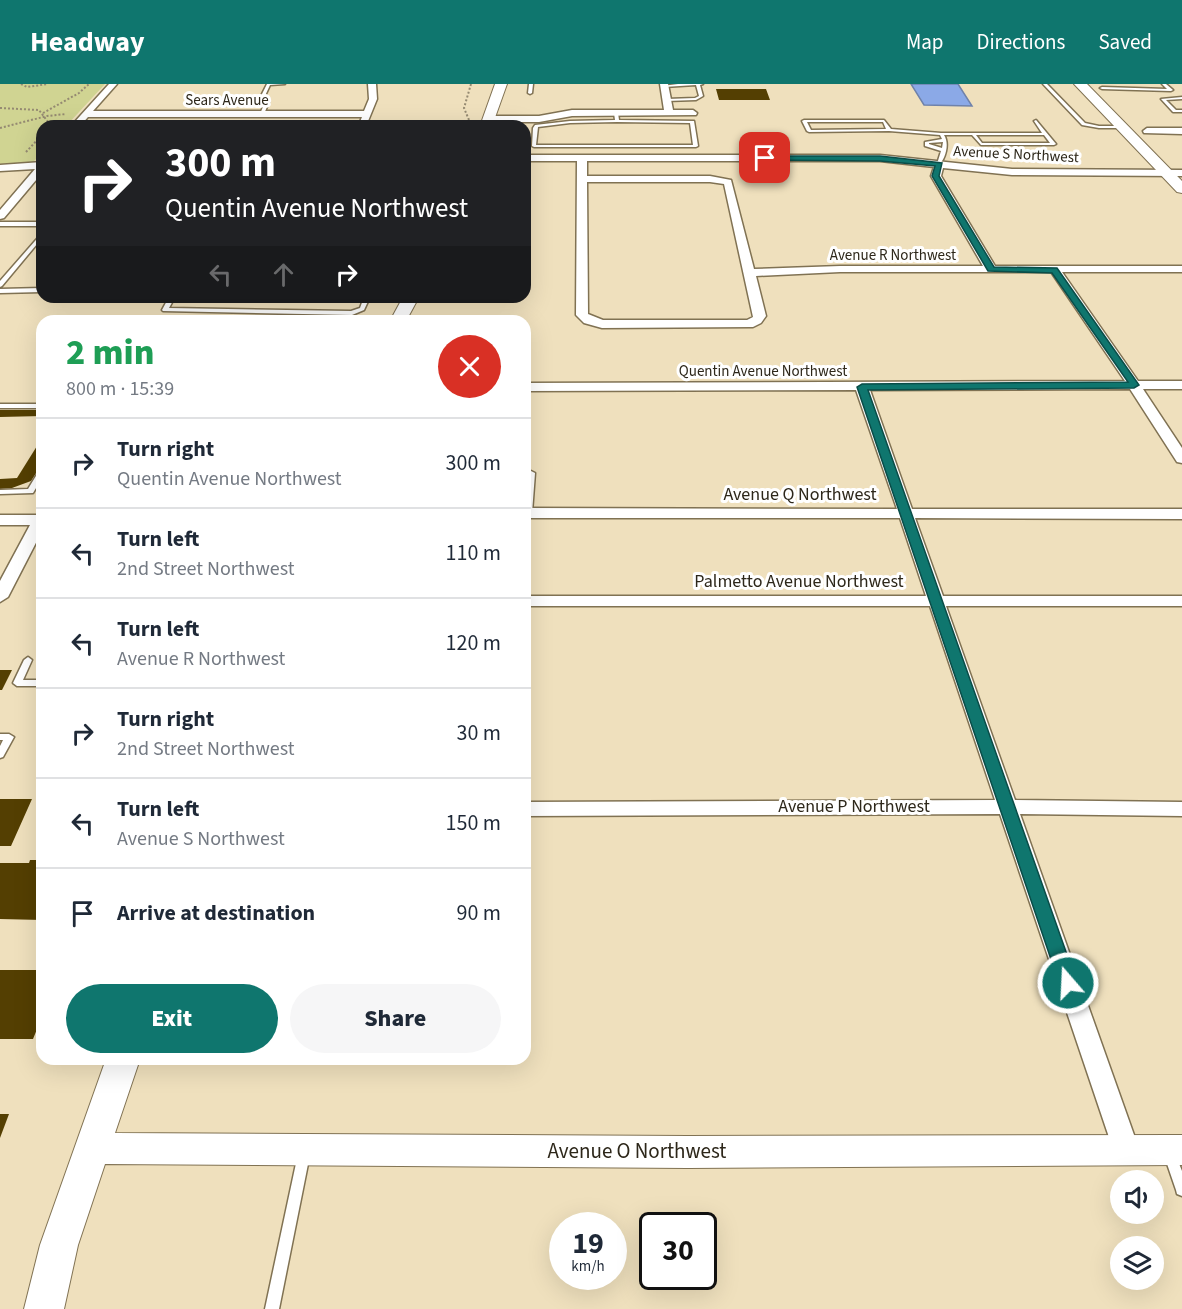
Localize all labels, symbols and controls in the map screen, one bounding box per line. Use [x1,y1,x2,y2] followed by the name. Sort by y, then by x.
[30,22,145,62] text: Headway
[906,27,944,57] text: Map
[977,27,1065,57] text: Directions
[1098,27,1152,57] text: Saved
[185,90,269,111] street label: Sears Avenue
[739,132,790,183] pin
[165,133,276,193] text: 300 m
[748,141,781,174] icon: arrive
[953,141,1079,168] street label: Avenue S Northwest
[66,144,144,222] icon: right
[165,189,468,228] text: Quentin Avenue Northwest
[830,245,956,266] street label: Avenue R Northwest
[204,258,237,291] icon: left
[267,258,300,291] icon: ahead
[330,258,363,291] icon: right
[66,327,154,378] text: 2 min
[438,335,501,398] button: close
[679,361,847,382] street label: Quentin Avenue Northwest
[66,375,174,403] text: 800 m · 15:39
[117,433,214,465] text: Turn right
[66,447,99,480] icon: right
[446,447,501,479] text: 300 m
[117,465,342,493] text: Quentin Avenue Northwest
[723,482,877,507] street label: Avenue Q Northwest
[117,523,199,555] text: Turn left
[66,537,99,570] icon: left
[446,537,501,569] text: 110 m
[117,555,294,583] text: 2nd Street Northwest
[694,569,904,594] street label: Palmetto Avenue Northwest
[117,613,199,645] text: Turn left
[66,627,99,660] icon: left
[446,627,501,659] text: 120 m
[117,645,285,673] text: Avenue R Northwest
[117,703,214,735] text: Turn right
[66,717,99,750] icon: right
[456,717,501,749] text: 30 m
[117,735,294,763] text: 2nd Street Northwest
[117,793,199,825] text: Turn left
[778,794,930,819] street label: Avenue P Northwest
[66,807,99,840] icon: left
[446,807,501,839] text: 150 m
[117,825,285,853] text: Avenue S Northwest
[66,897,99,930] icon: arrive
[117,897,315,929] text: Arrive at destination
[456,897,501,929] text: 90 m
[1036,951,1100,1015] position arrow
[66,984,278,1053] button: Exit
[290,984,501,1053] button: Share
[548,1136,726,1166] street label: Avenue O Northwest
[1110,1170,1164,1290] map controls
[1110,1170,1164,1224] button: sound
[639,1212,717,1290] speed limit sign: 30
[572,1222,604,1265] text: 19
[1110,1236,1164,1290] button: layers
[571,1256,605,1277] text: km/h

